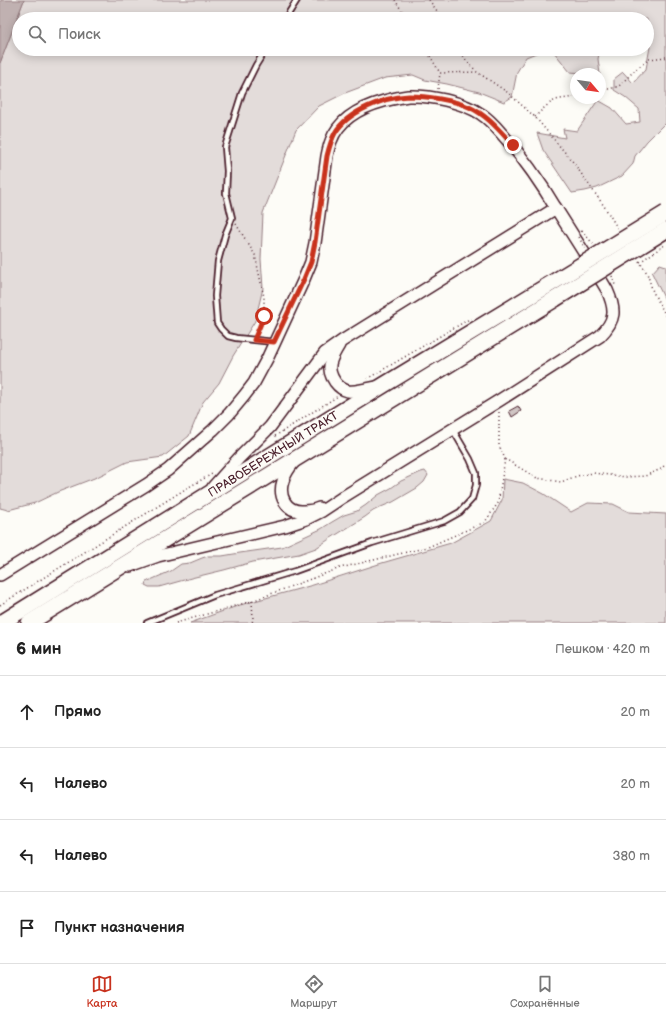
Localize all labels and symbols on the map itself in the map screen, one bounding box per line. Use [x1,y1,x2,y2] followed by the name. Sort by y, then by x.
[570,68,606,104] north arrow
[504,136,522,154] route end
[255,307,273,325] route start
[205,408,341,501] street label: ПРАВОБЕРЕЖНЫЙ ТРАКТ

